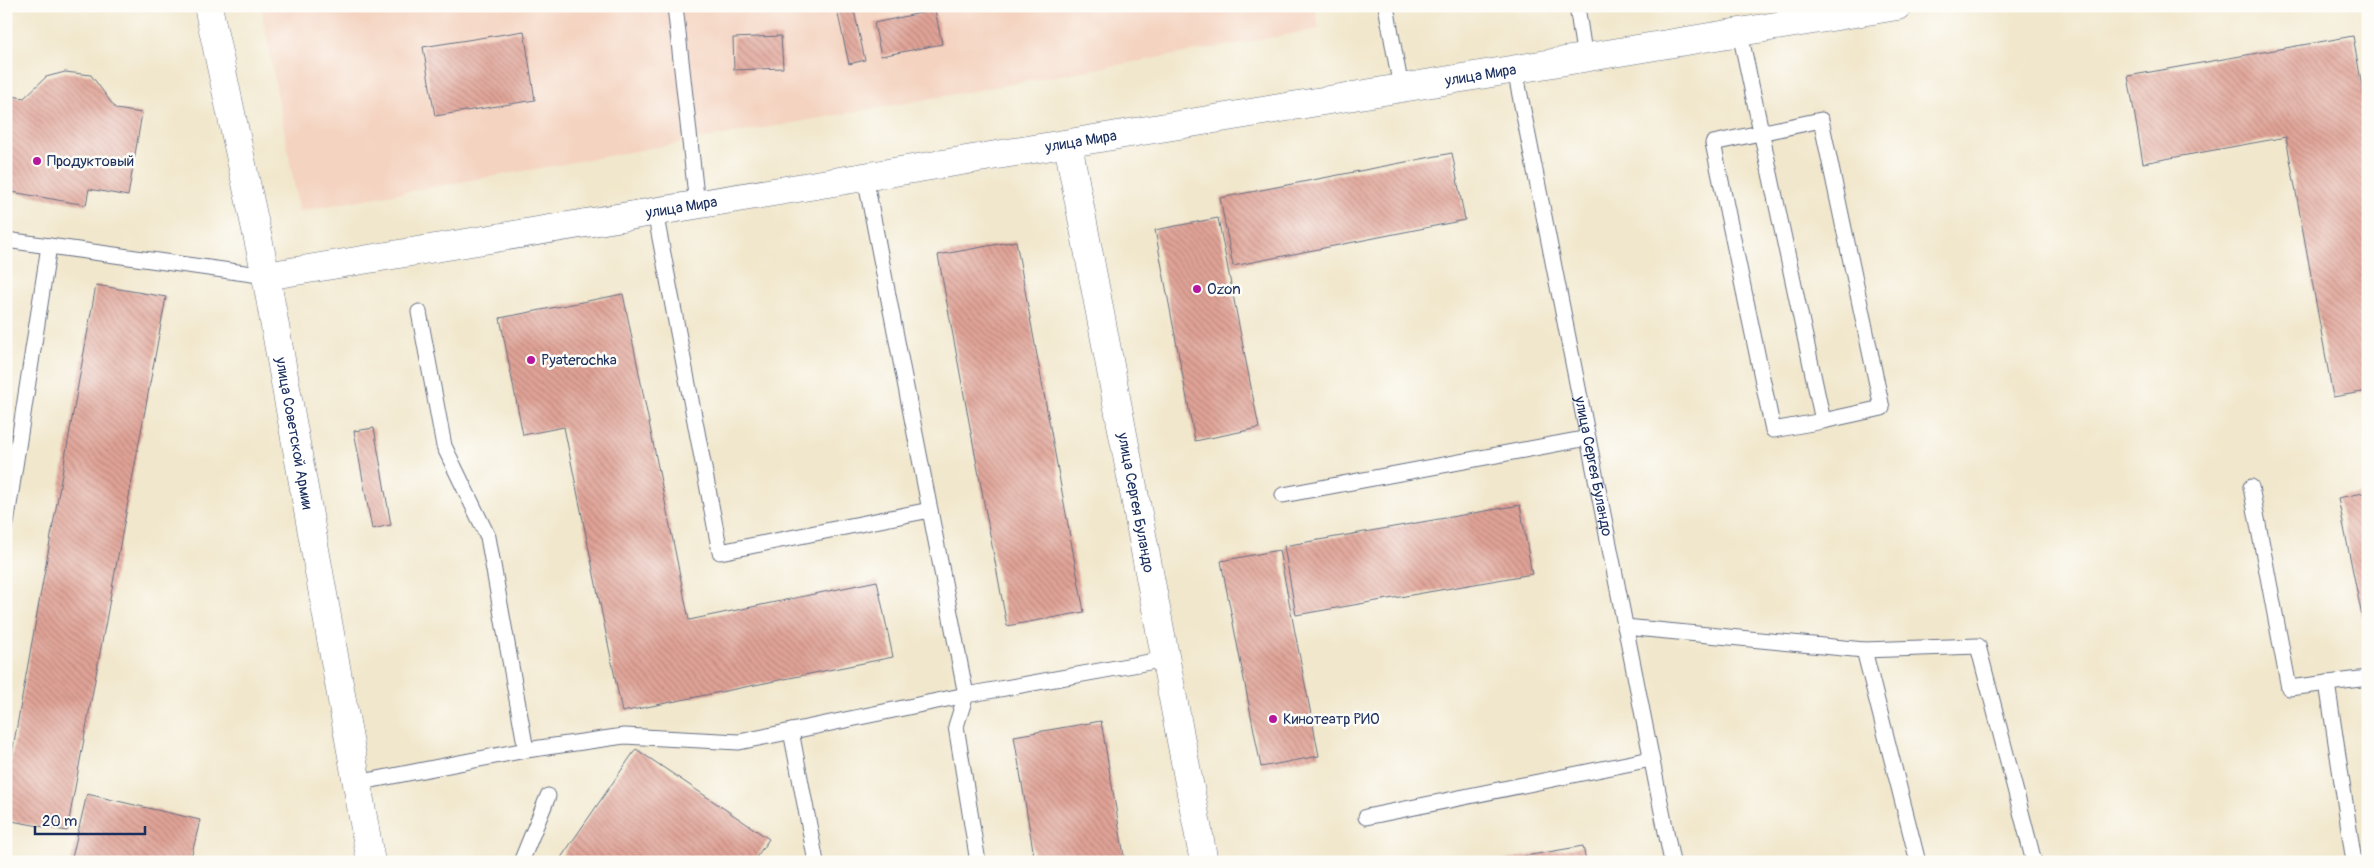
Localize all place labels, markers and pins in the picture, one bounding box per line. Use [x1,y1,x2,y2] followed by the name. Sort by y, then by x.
[47,152,134,171] place label: Продуктовый
[31,155,43,167] marker: Продуктовый
[1207,280,1241,299] place label: Ozon
[1191,283,1203,295] marker: Ozon
[541,351,617,370] place label: Pyaterochka
[525,354,537,366] marker: Pyaterochka
[1283,710,1380,729] place label: Кинотеатр РИО
[1267,713,1279,725] marker: Кинотеатр РИО

